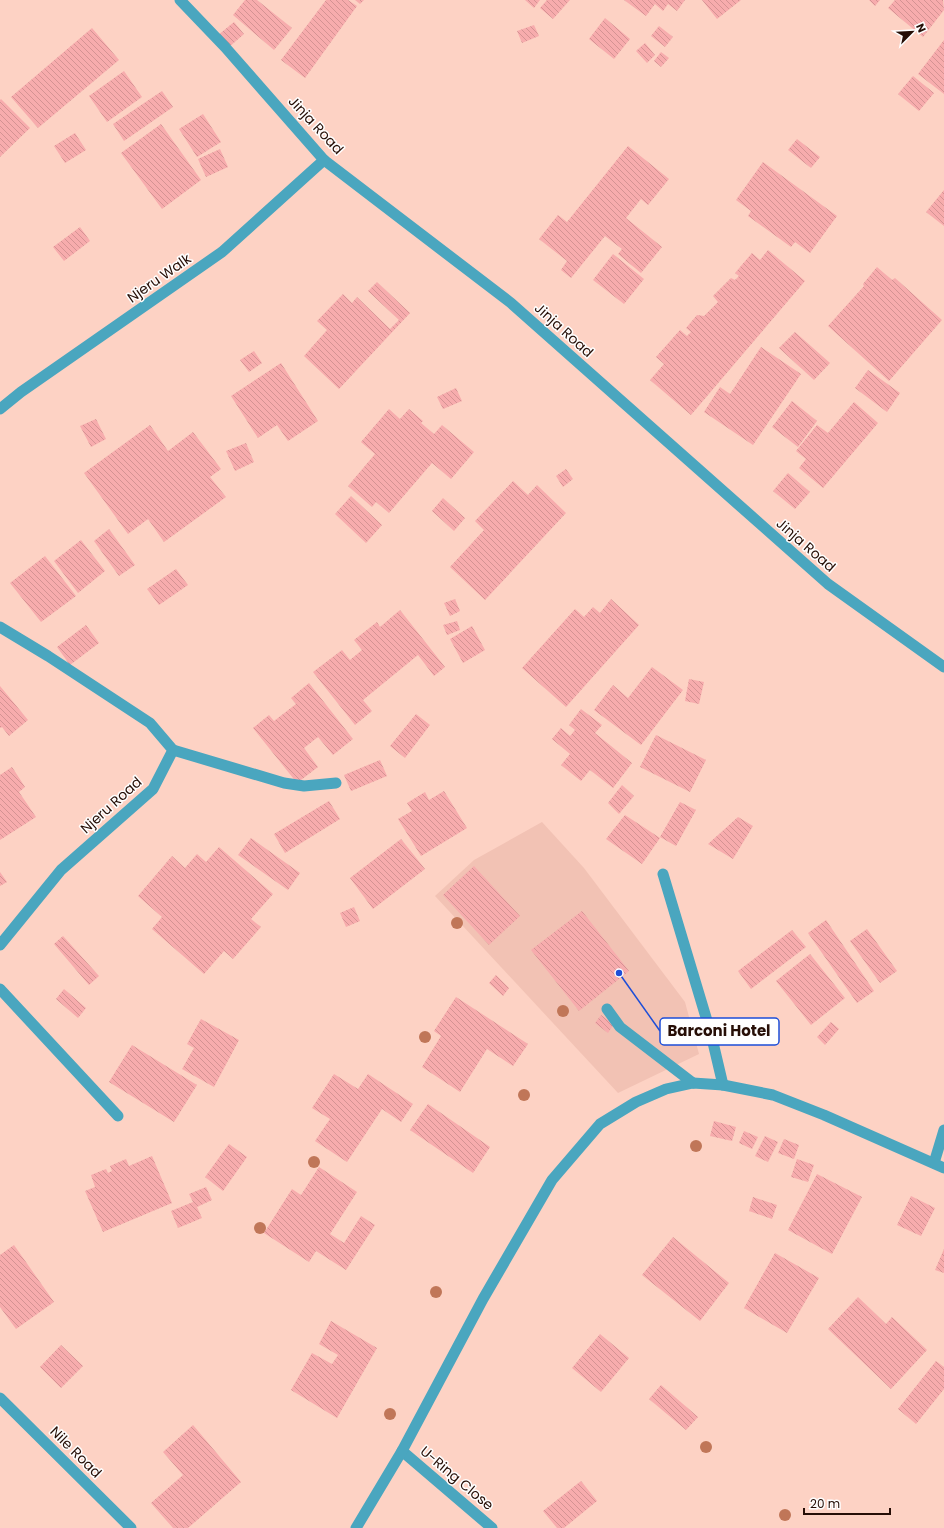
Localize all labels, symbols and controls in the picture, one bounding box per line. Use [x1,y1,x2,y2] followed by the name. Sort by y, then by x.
[892,12,932,52] north arrow
[912,21,930,35] text: N
[284,92,348,158] street label: Jinja Road
[123,248,196,307] street label: Njeru Walk
[530,298,598,362] street label: Jinja Road
[772,514,840,576] street label: Jinja Road
[76,772,146,838] street label: Njeru Road
[660,1018,779,1045] callout: Barconi Hotel
[667,1020,771,1041] text: Barconi Hotel
[46,1422,106,1482] street label: Nile Road
[416,1441,498,1515] street label: U-Ring Close
[804,1490,890,1516] scale bar
[810,1495,840,1512] text: 20 m

